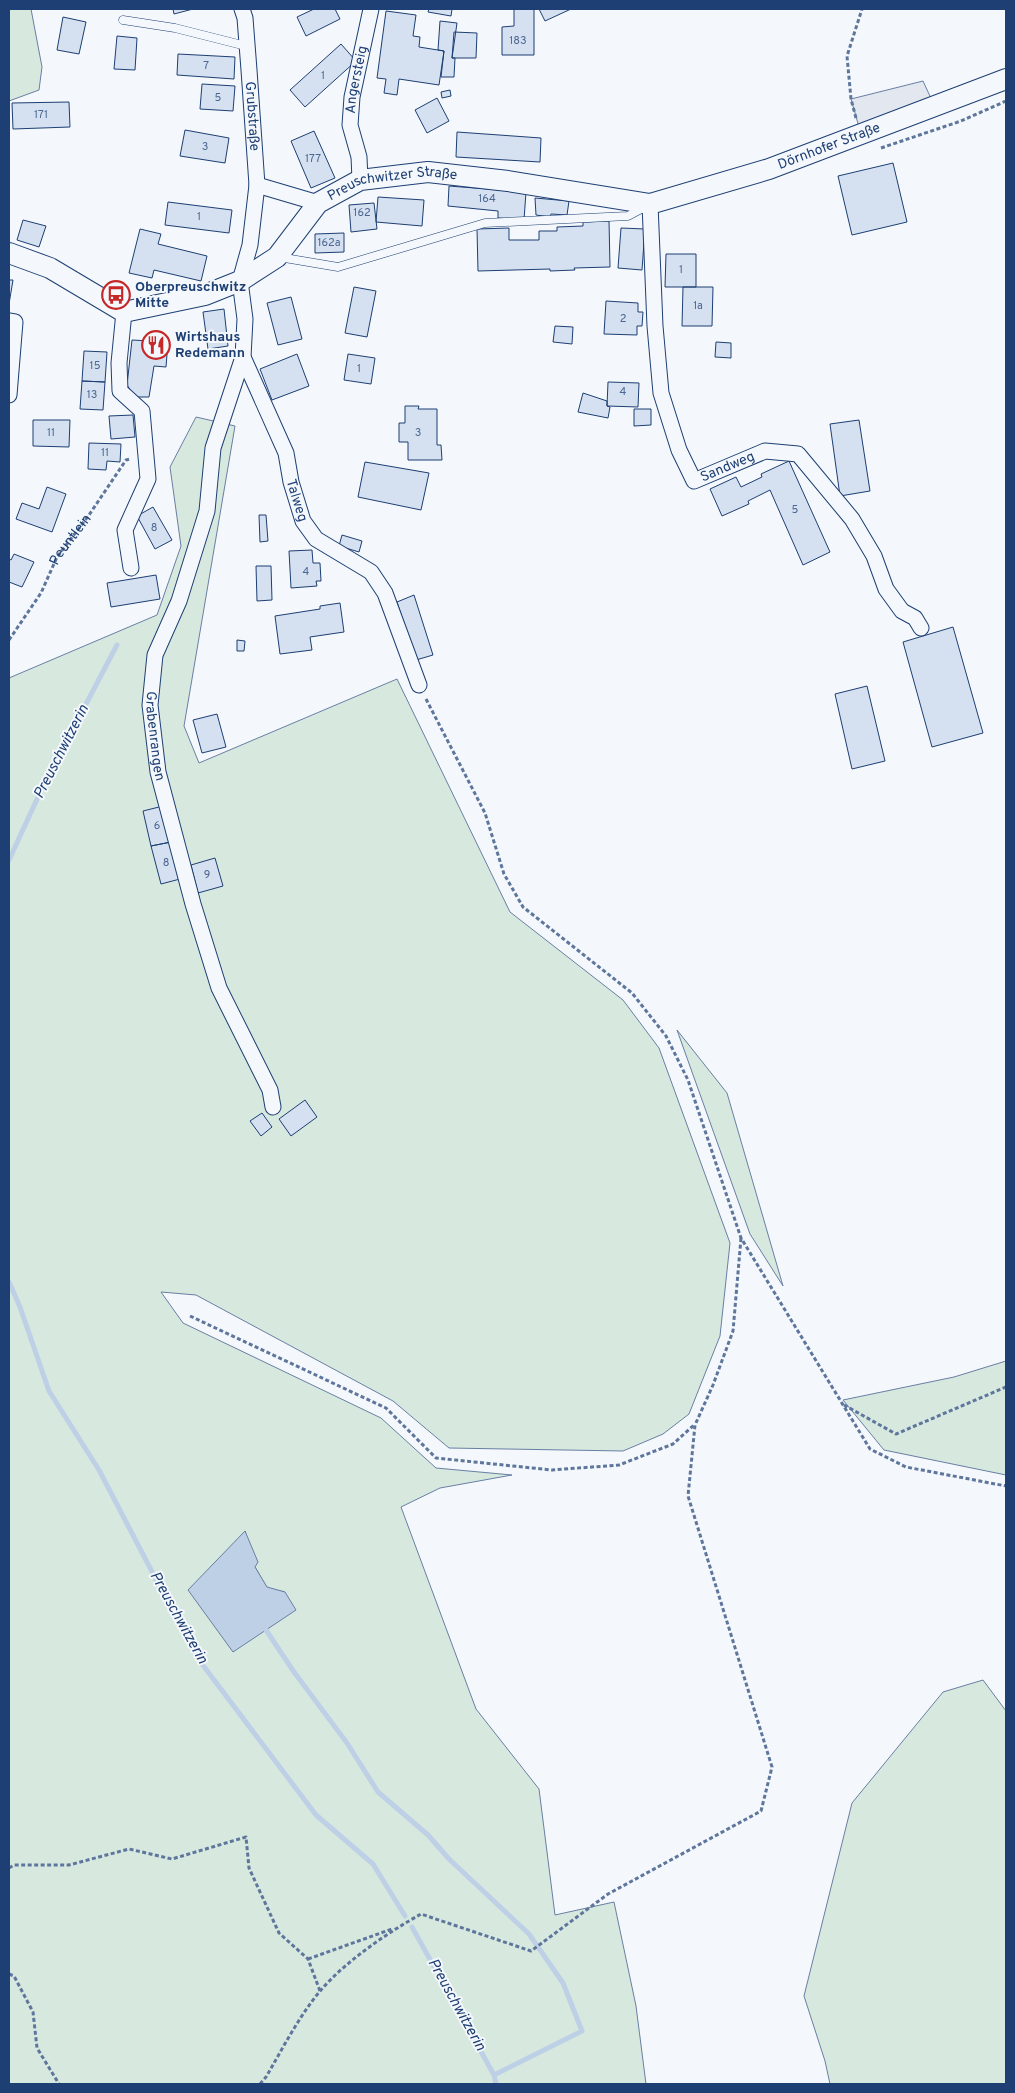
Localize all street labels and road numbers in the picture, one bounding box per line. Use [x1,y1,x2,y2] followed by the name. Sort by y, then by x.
[342,44,371,114] street label: Angersteig
[241,81,263,152] street label: Grubstraße
[775,119,883,173] street label: Dörnhofer Straße
[325,163,458,205] street label: Preuschwitzer Straße
[698,448,757,486] street label: Sandweg
[282,477,311,524] street label: Talweg
[46,511,95,568] street label: Peuntlein
[141,690,169,783] street label: Grabenrangen

